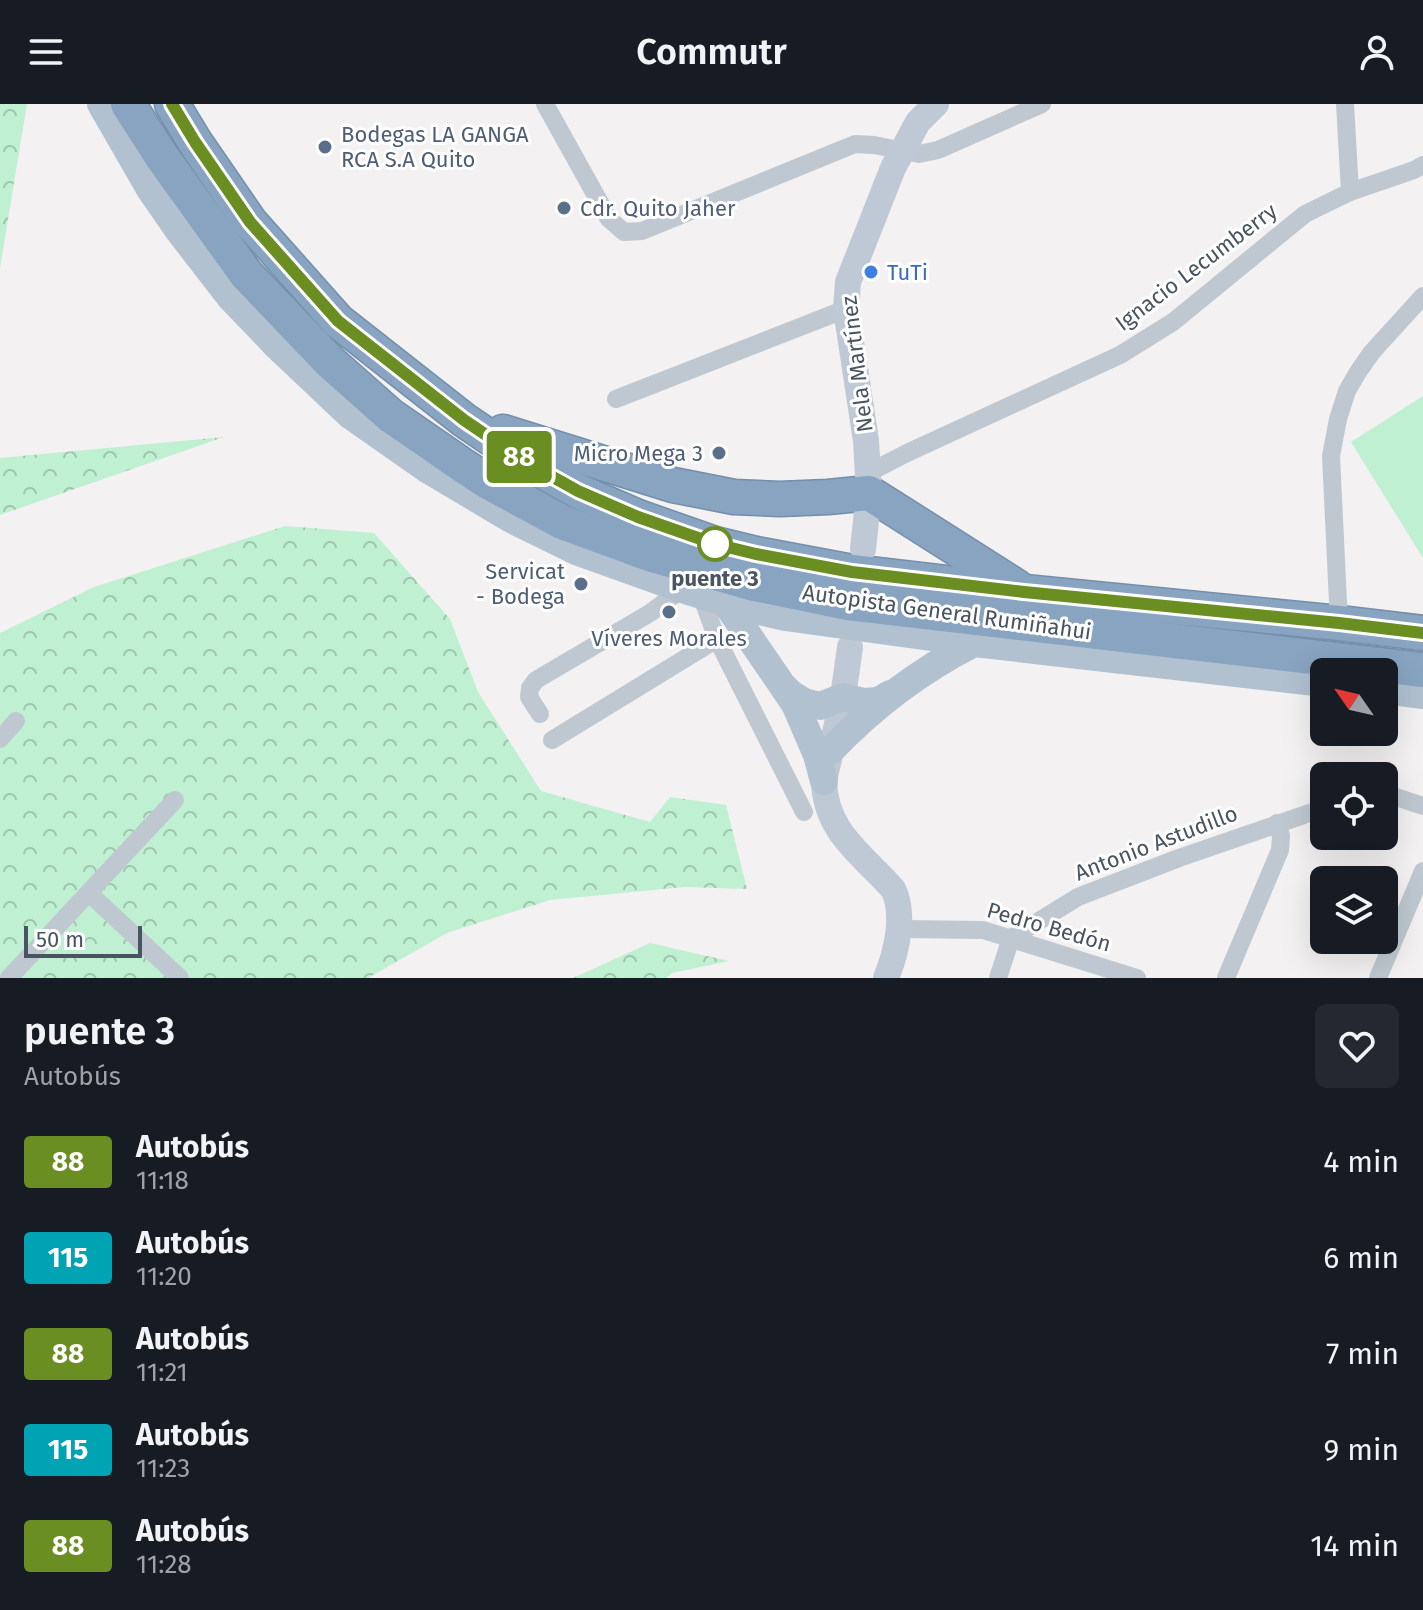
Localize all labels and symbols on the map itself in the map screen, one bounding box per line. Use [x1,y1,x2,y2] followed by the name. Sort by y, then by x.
[341,121,529,173] place label: Bodegas LA GANGA RCA S.A Quito
[316,138,334,156] marker: Bodegas LA GANGA RCA S.A Quito
[580,195,736,222] place label: Cdr. Quito Jaher
[1110,197,1282,337] street label: Ignacio Lecumberry
[555,199,573,217] marker: Cdr. Quito Jaher
[887,259,928,286] place label: TuTi
[862,263,880,281] marker: TuTi
[835,294,879,434] street label: Nela Martínez
[483,431,555,483] line badge: 88
[574,440,703,467] place label: Micro Mega 3
[710,444,728,462] marker: Micro Mega 3
[698,527,732,561] marker: puente 3
[476,558,565,610] place label: Servicat - Bodega
[671,565,759,592] place label: puente 3
[572,575,590,593] marker: Servicat - Bodega
[801,578,1093,646] street label: Autopista General Rumiñahui
[660,603,678,621] marker: Víveres Morales
[591,625,747,652] place label: Víveres Morales
[1310,658,1398,746] north arrow
[1071,800,1241,886] street label: Antonio Astudillo
[984,896,1114,958] street label: Pedro Bedón
[24,922,142,958] scale bar

